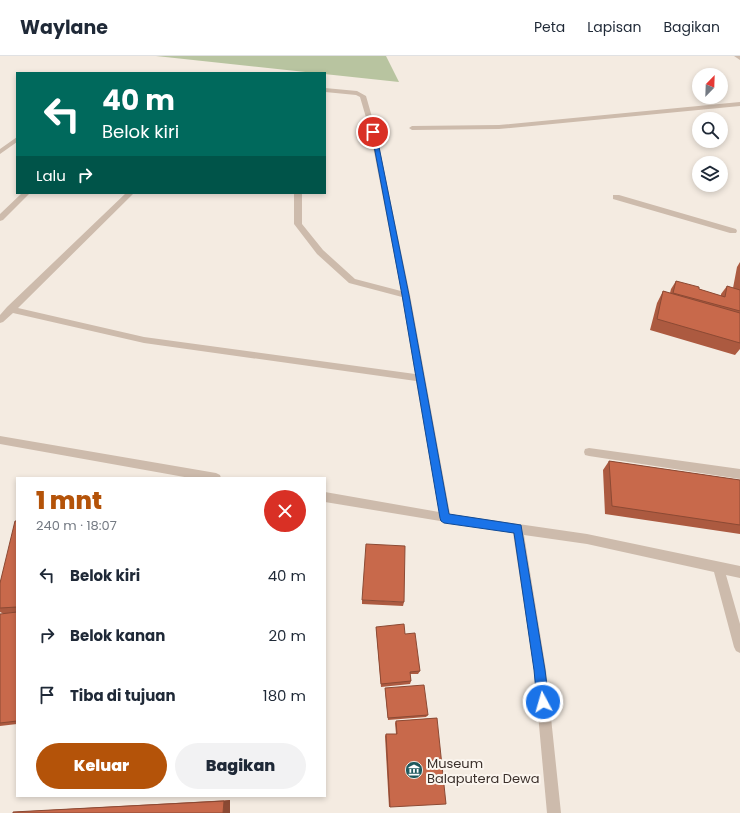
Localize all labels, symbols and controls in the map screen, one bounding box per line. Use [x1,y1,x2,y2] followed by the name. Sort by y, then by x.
[20,14,108,41] text: Waylane
[534,17,565,37] text: Peta
[587,17,641,37] text: Lapisan
[663,17,720,37] text: Bagikan
[692,68,728,104] north arrow
[692,68,728,192] map controls
[102,81,175,120] text: 40 m
[36,88,88,140] icon: left
[692,112,728,148] button: search
[356,115,390,149] pin
[102,119,179,144] text: Belok kiri
[362,121,384,143] icon: arrive
[692,156,728,192] button: layers
[74,164,96,186] icon: right
[36,165,66,186] text: Lalu
[36,484,102,517] text: 1 mnt
[264,490,306,532] button: close
[36,516,117,535] text: 240 m · 18:07
[36,564,58,586] icon: left
[70,565,140,586] text: Belok kiri
[268,565,306,586] text: 40 m
[36,624,58,646] icon: right
[70,625,165,646] text: Belok kanan
[268,625,306,646] text: 20 m
[522,681,564,723] position arrow
[36,684,58,706] icon: arrive
[70,685,176,706] text: Tiba di tujuan
[263,685,306,706] text: 180 m
[36,743,167,789] button: Keluar
[175,743,306,789] button: Bagikan
[427,754,539,788] place label: Museum Balaputera Dewa
[404,760,424,780] museum icon: Museum Balaputera Dewa

